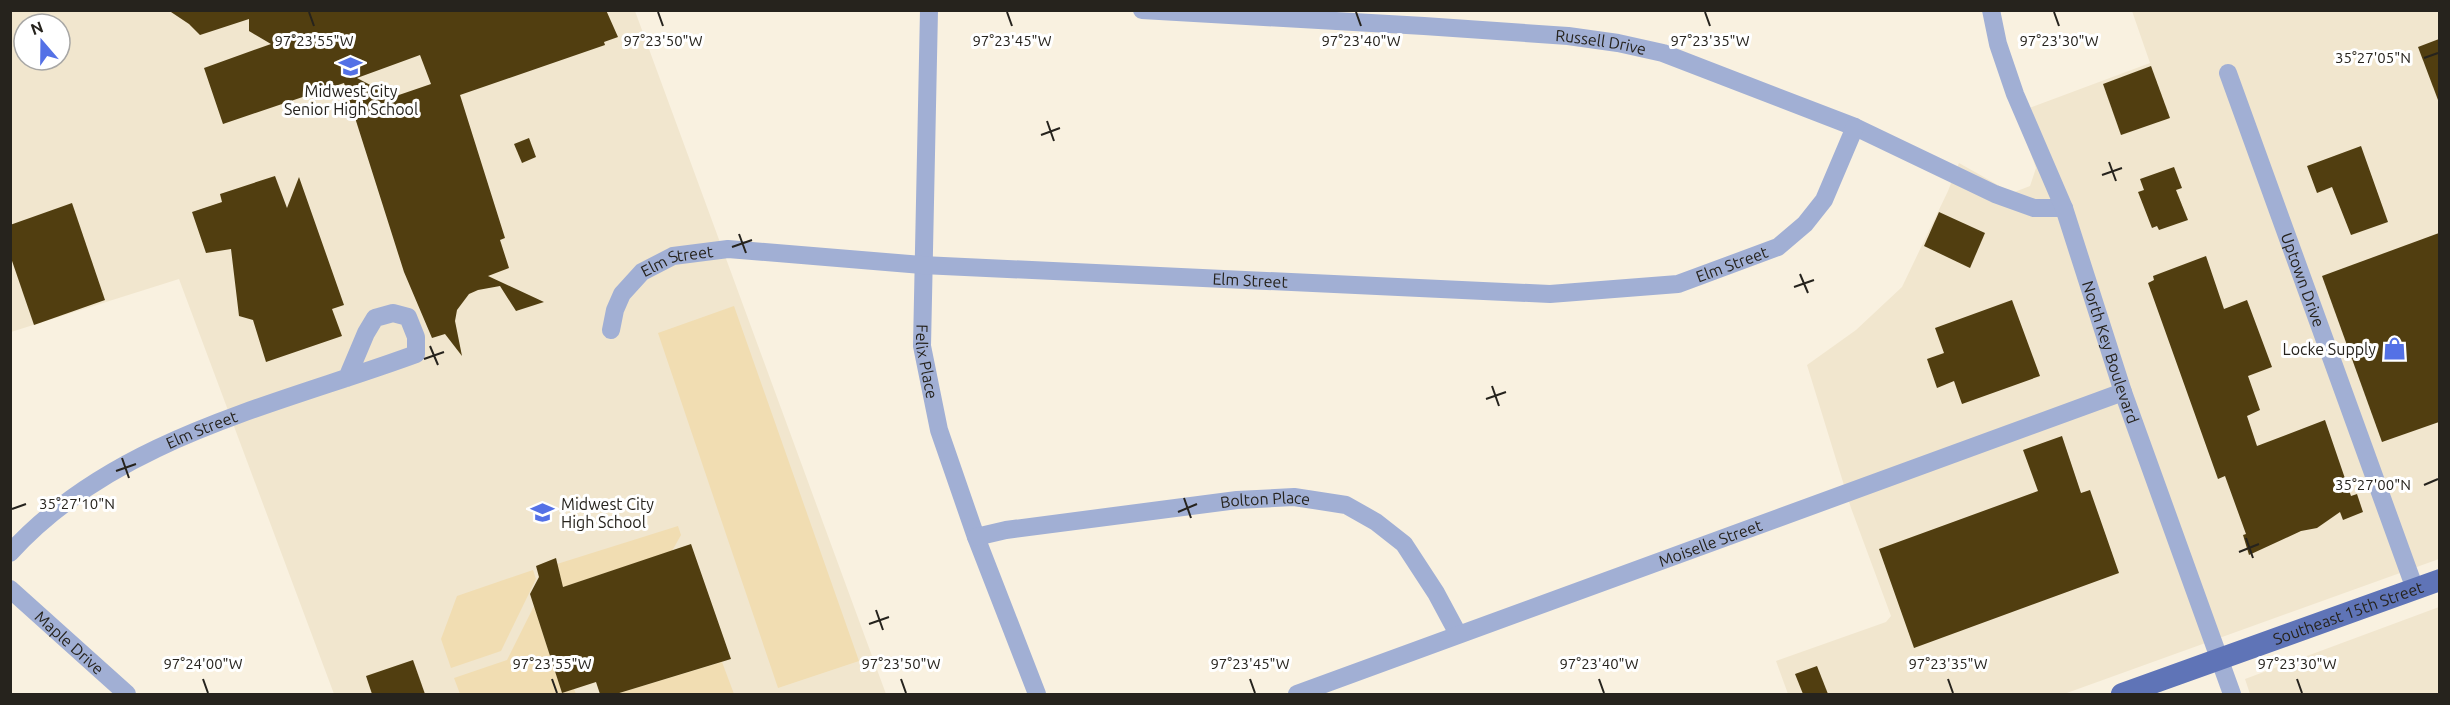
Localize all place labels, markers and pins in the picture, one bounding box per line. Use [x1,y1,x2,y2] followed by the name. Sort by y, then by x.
[338,53,364,79] school or university icon: Midwest City Senior High School
[284,82,418,118] place label: Midwest City Senior High School
[2381,336,2407,362] shop icon: Locke Supply
[2283,340,2376,358] place label: Locke Supply
[561,495,654,531] place label: Midwest City High School
[530,500,556,526] school or university icon: Midwest City High School

